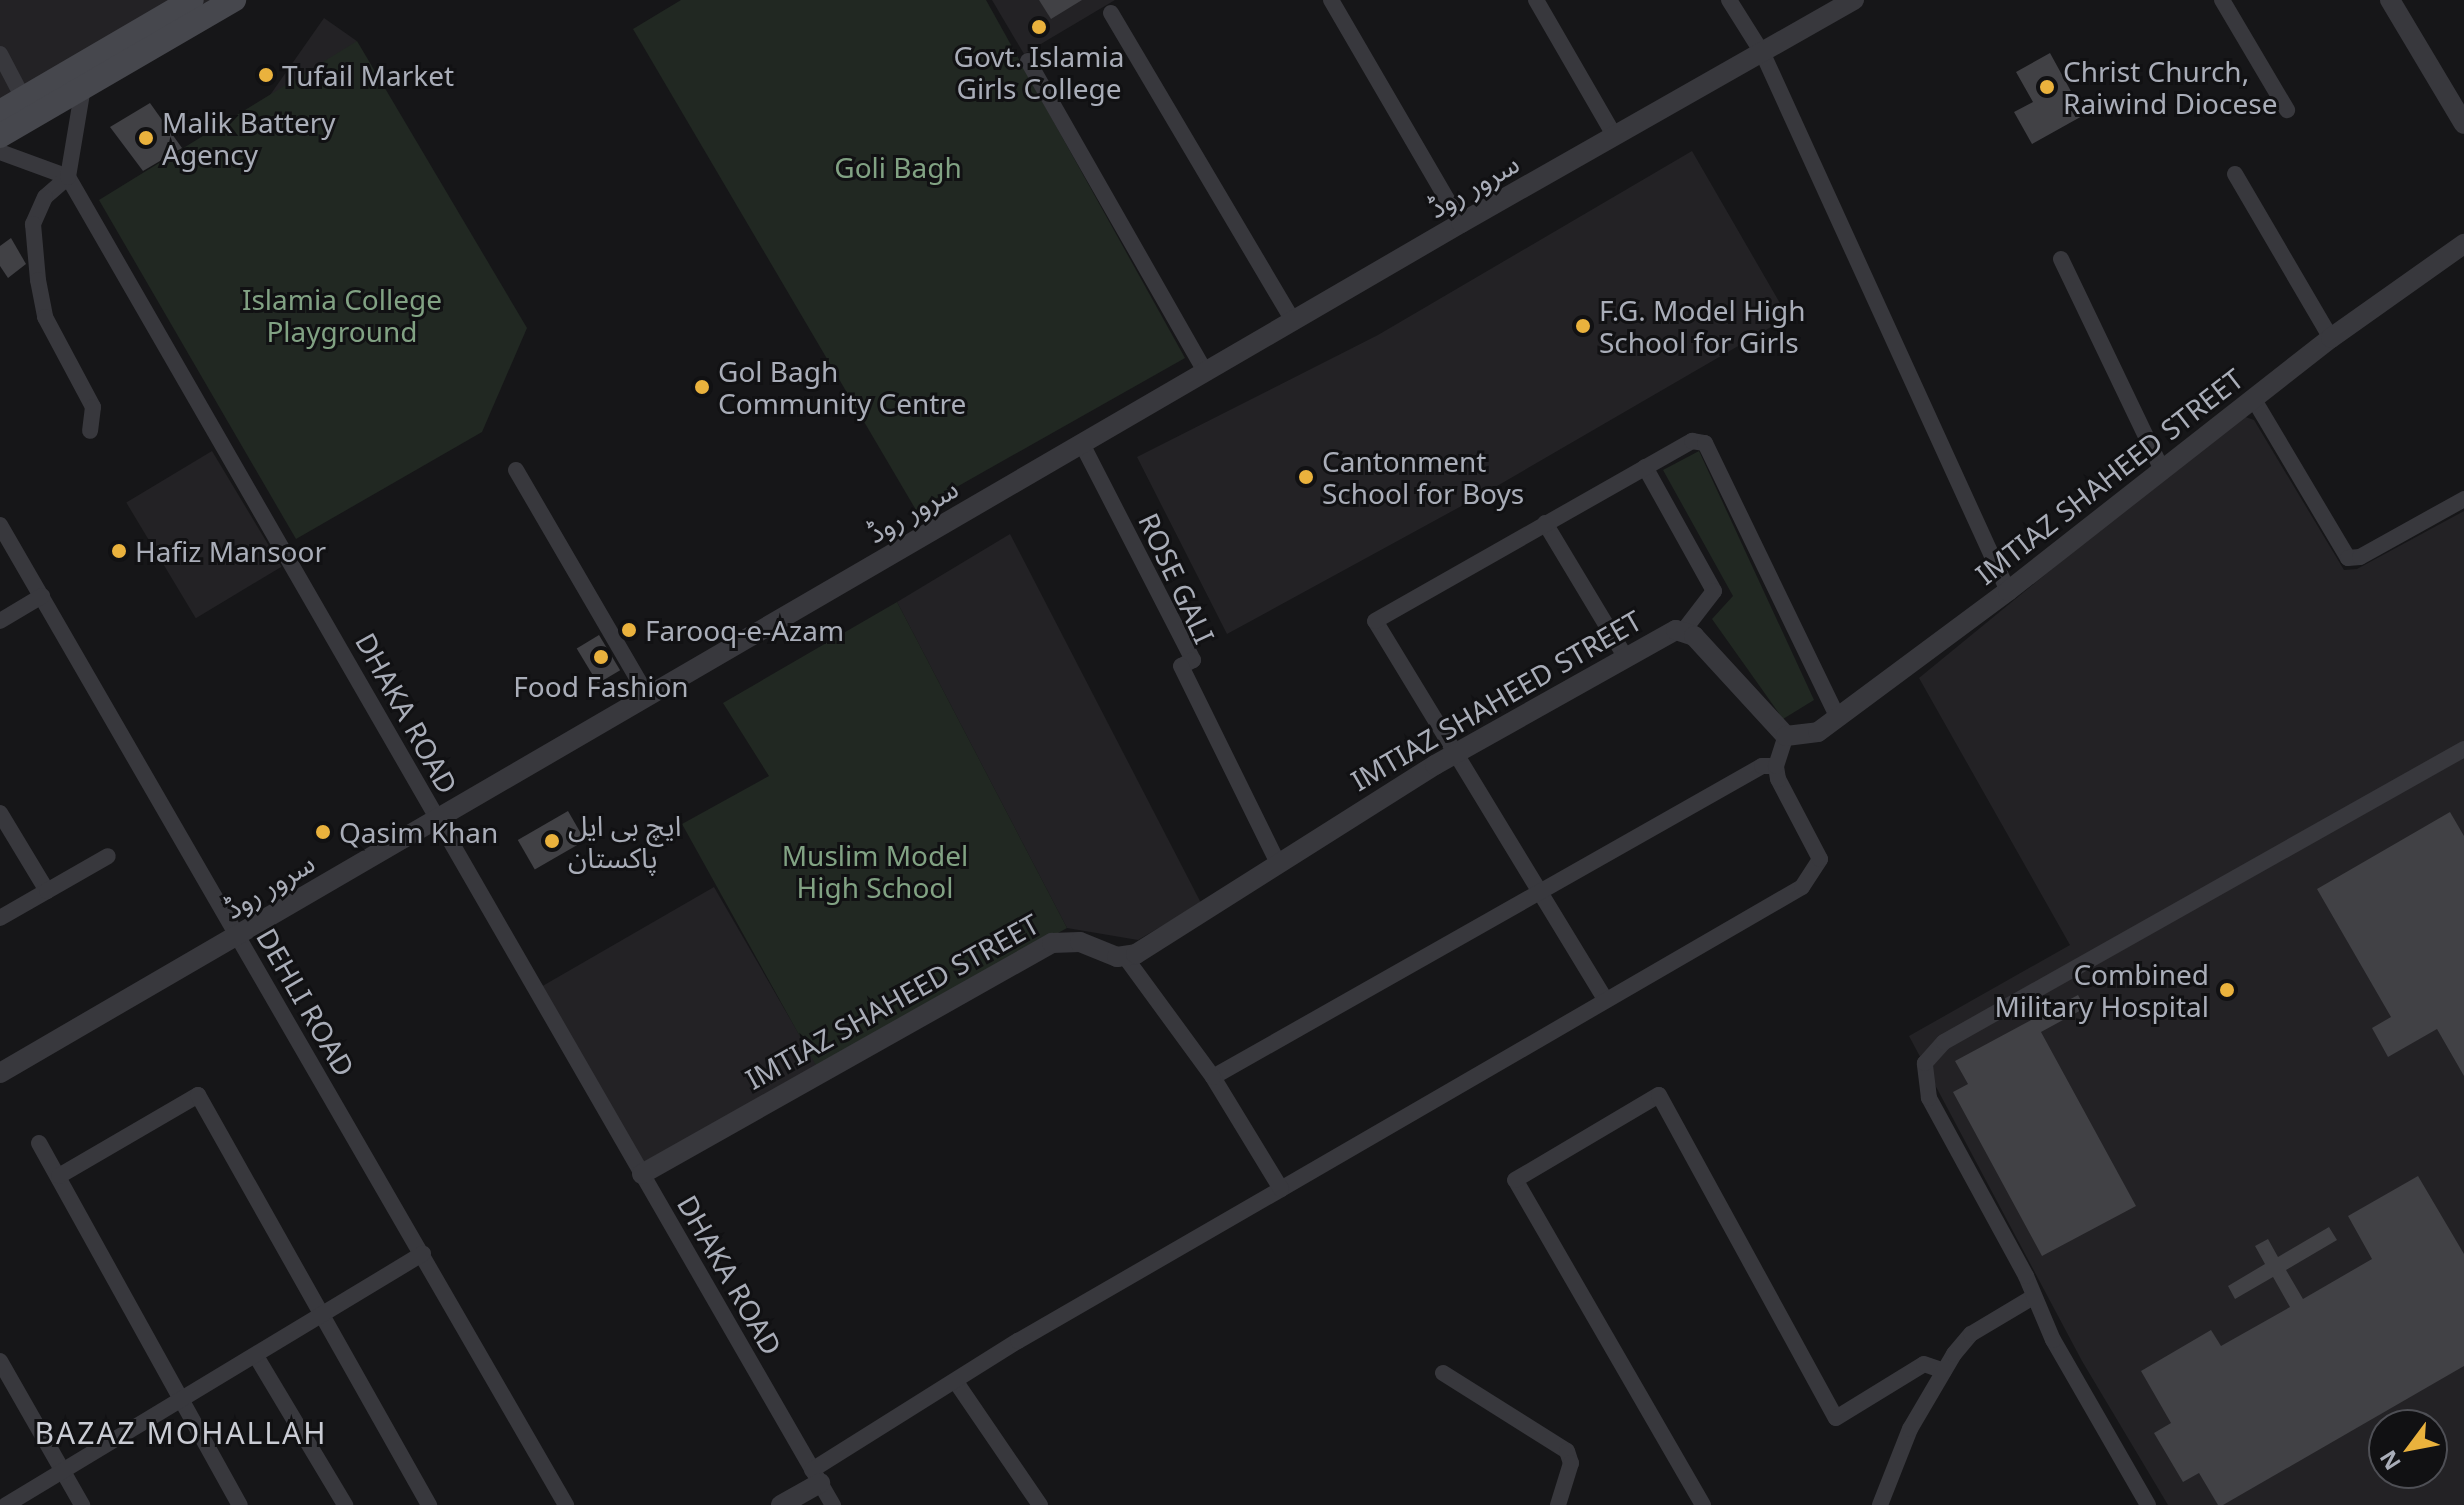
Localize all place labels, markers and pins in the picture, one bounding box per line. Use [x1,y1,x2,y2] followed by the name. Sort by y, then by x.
[1030,18,1048,36] marker: Govt. Islamia Girls College
[954,39,1124,105] place label: Govt. Islamia Girls College
[2063,54,2277,120] place label: Christ Church, Raiwind Diocese
[282,58,454,92] place label: Tufail Market
[257,66,275,84] marker: Tufail Market
[2038,78,2056,96] marker: Christ Church, Raiwind Diocese
[162,105,336,171] place label: Malik Battery Agency
[137,129,155,147] marker: Malik Battery Agency
[1599,293,1805,359] place label: F.G. Model High School for Girls
[1574,317,1592,335] marker: F.G. Model High School for Girls
[718,354,966,420] place label: Gol Bagh Community Centre
[693,378,711,396] marker: Gol Bagh Community Centre
[1322,444,1524,510] place label: Cantonment School for Boys
[1297,468,1315,486] marker: Cantonment School for Boys
[135,534,326,568] place label: Hafiz Mansoor
[110,542,128,560] marker: Hafiz Mansoor
[645,613,844,647] place label: Farooq-e-Azam
[620,621,638,639] marker: Farooq-e-Azam
[592,648,610,666] marker: Food Fashion
[513,669,689,703] place label: Food Fashion
[568,808,681,874] place label: ایچ بی ایل پاکستان
[339,815,498,849] place label: Qasim Khan
[314,823,332,841] marker: Qasim Khan
[543,832,561,850] marker: ایچ بی ایل پاکستان
[1994,957,2209,1023] place label: Combined Military Hospital
[2216,979,2238,1001] marker: Combined Military Hospital

